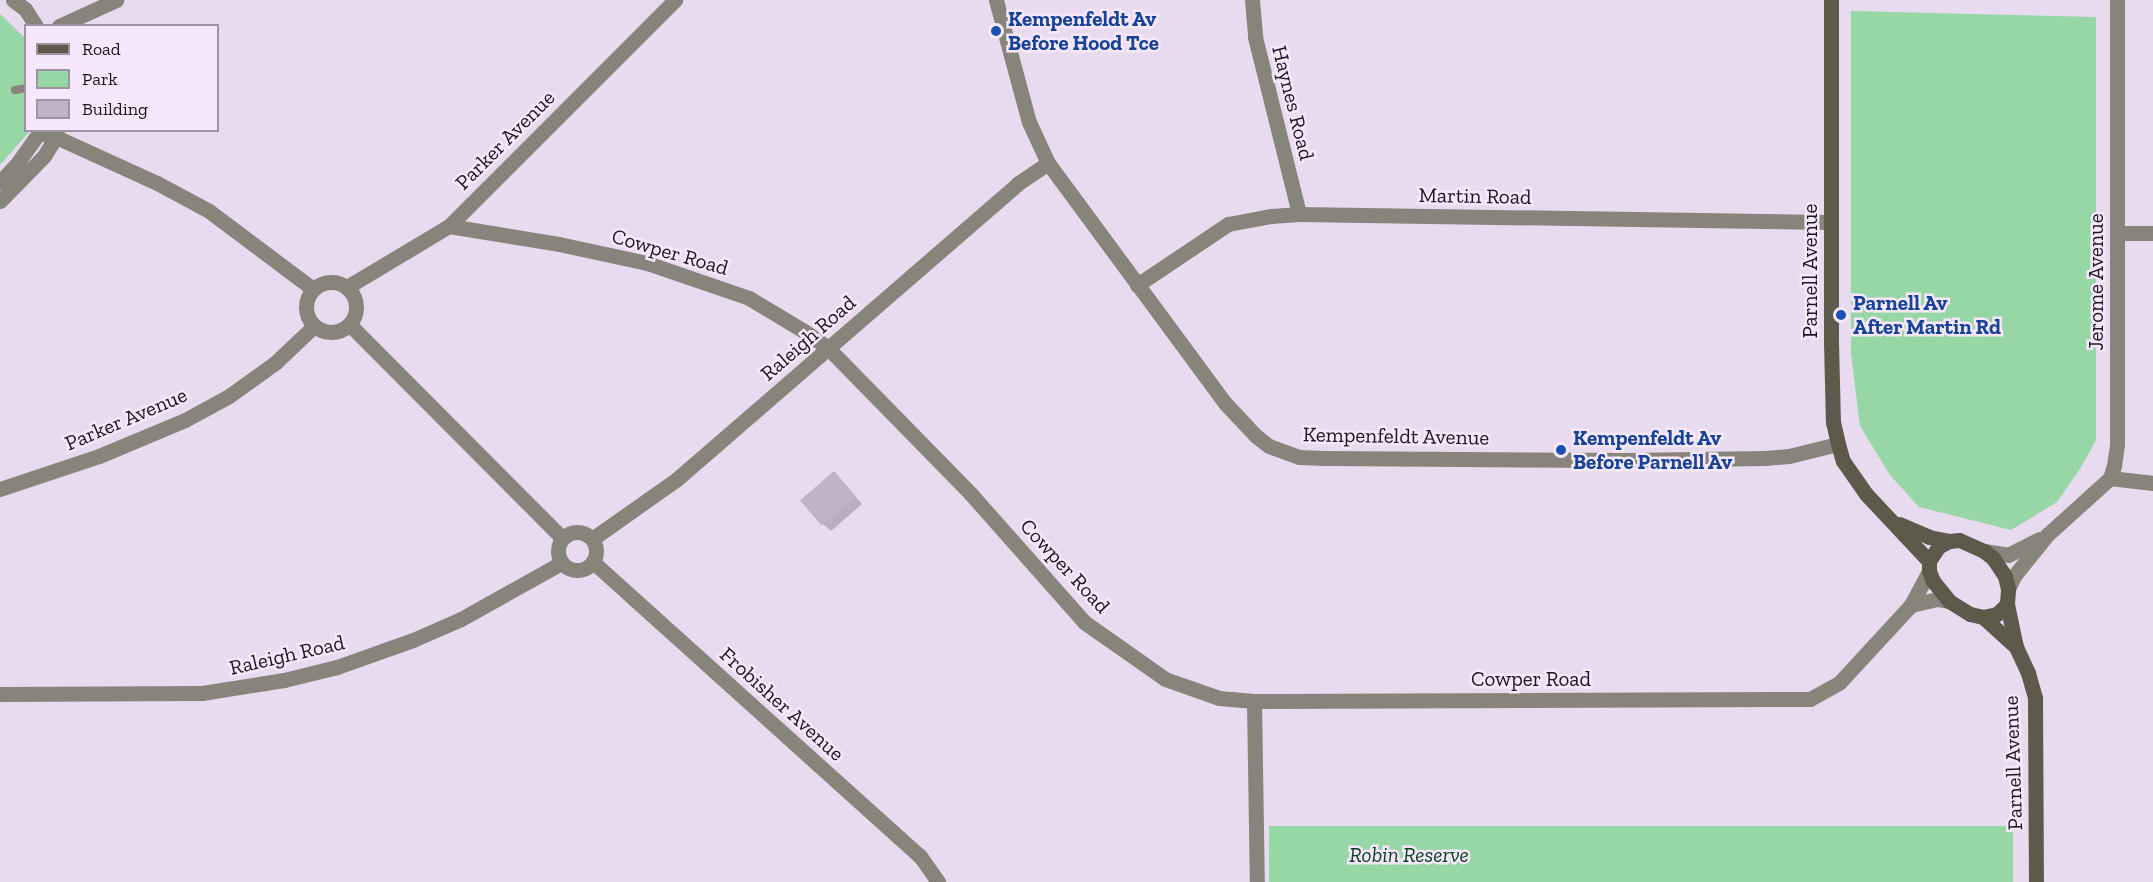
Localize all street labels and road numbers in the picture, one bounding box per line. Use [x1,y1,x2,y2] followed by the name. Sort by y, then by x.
[1267,43,1319,163] street label: Haynes Road
[450,85,560,195] street label: Parker Avenue
[1418,182,1532,210] street label: Martin Road
[1797,203,1823,339] street label: Parnell Avenue
[2083,213,2109,351] street label: Jerome Avenue
[609,223,731,281] street label: Cowper Road
[755,290,861,386] street label: Raleigh Road
[61,382,191,456] street label: Parker Avenue
[1302,422,1490,450] street label: Kempenfeldt Avenue
[1015,513,1115,619] street label: Cowper Road
[227,629,347,681] street label: Raleigh Road
[714,641,850,767] street label: Frobisher Avenue
[1471,666,1591,692] street label: Cowper Road
[1998,695,2028,831] street label: Parnell Avenue

